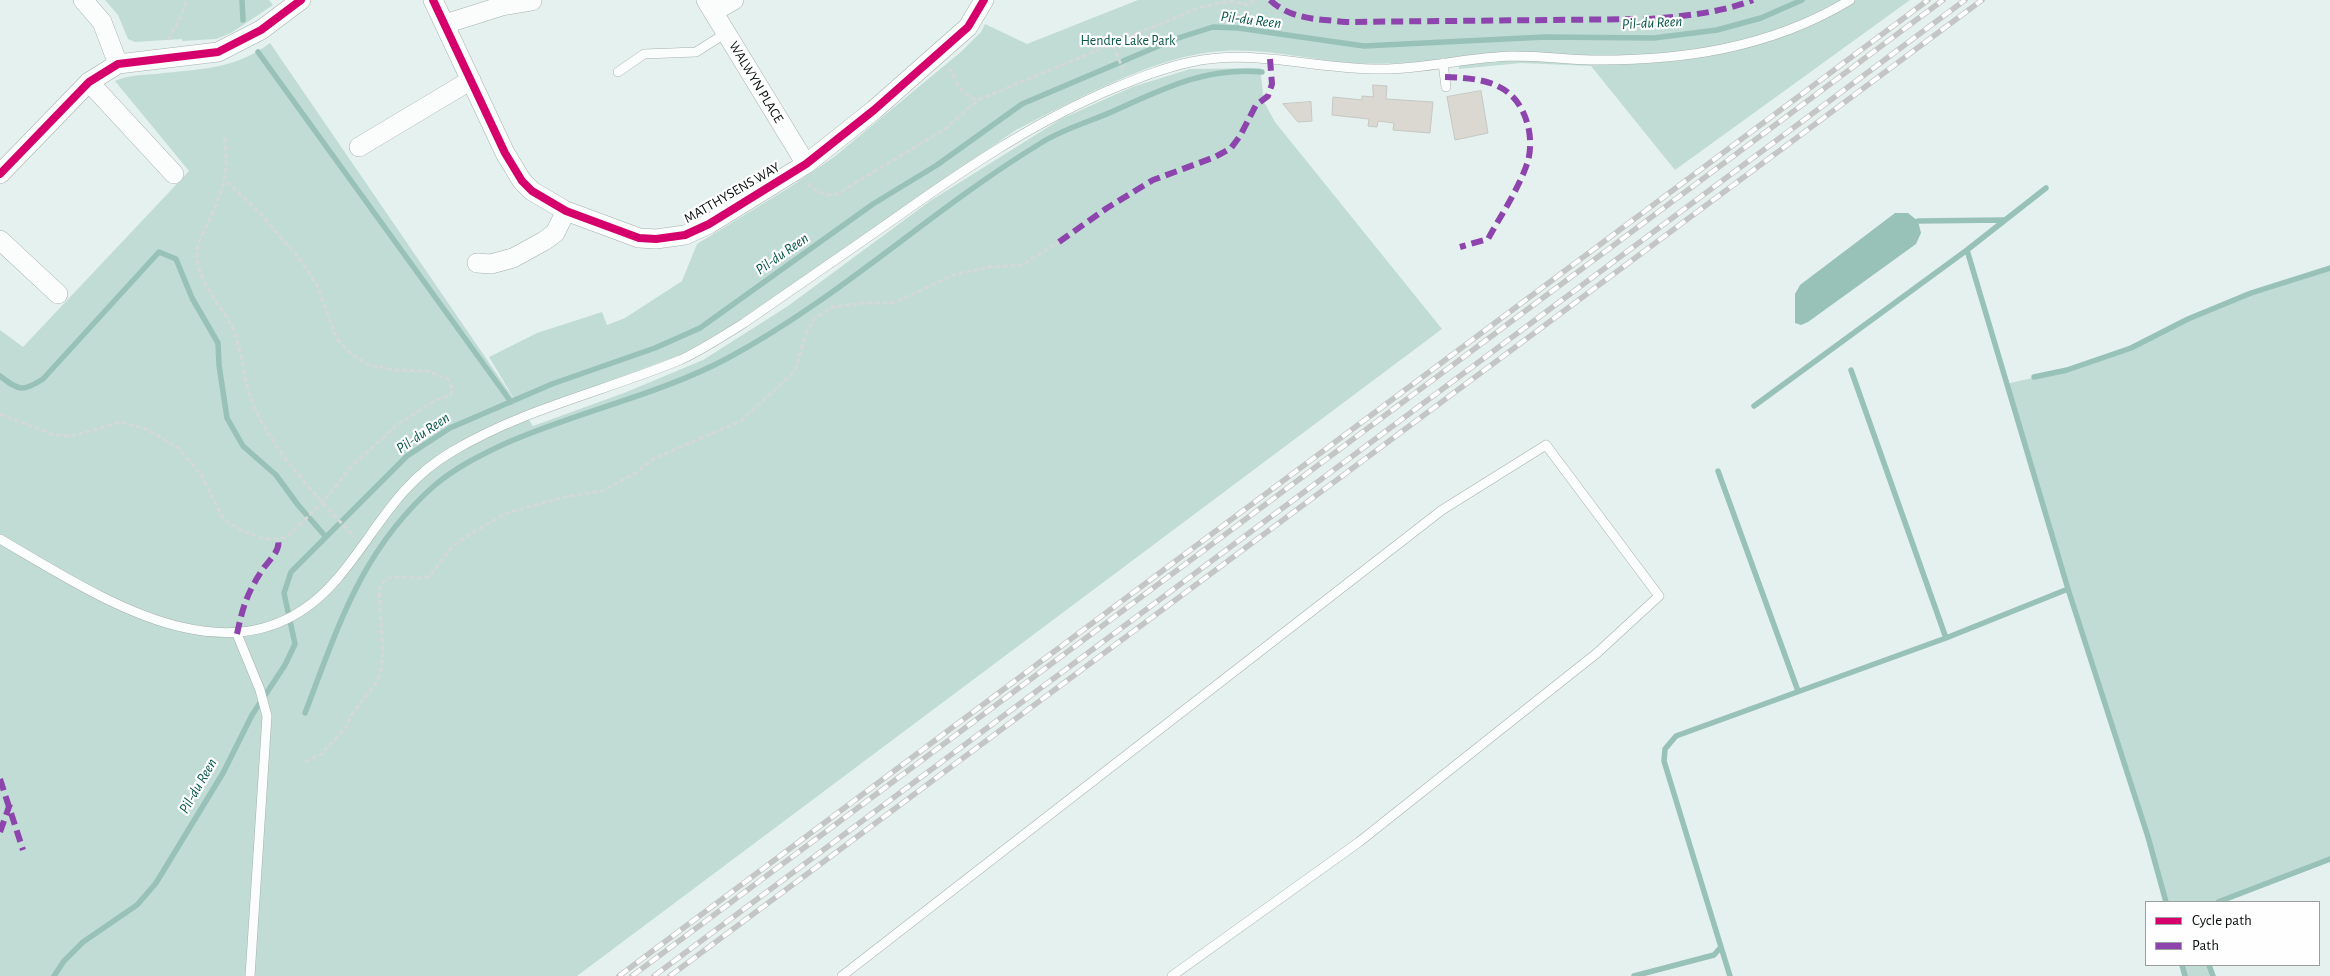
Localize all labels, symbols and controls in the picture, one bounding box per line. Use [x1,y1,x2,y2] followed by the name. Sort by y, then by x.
[1220,7,1282,33] water label: Pil-du Reen
[1621,12,1683,34] water label: Pil-du Reen
[1081,33,1175,49] park label: Hendre Lake Park
[725,38,787,126] street label: WALWYN PLACE
[681,159,783,227] street label: MATTHYSENS WAY
[752,229,812,279] water label: Pil-du Reen
[393,409,453,457] water label: Pil-du Reen
[175,755,221,817] water label: Pil-du Reen
[2145,901,2320,966] legend
[2192,913,2252,928] text: Cycle path
[2192,938,2219,953] text: Path

